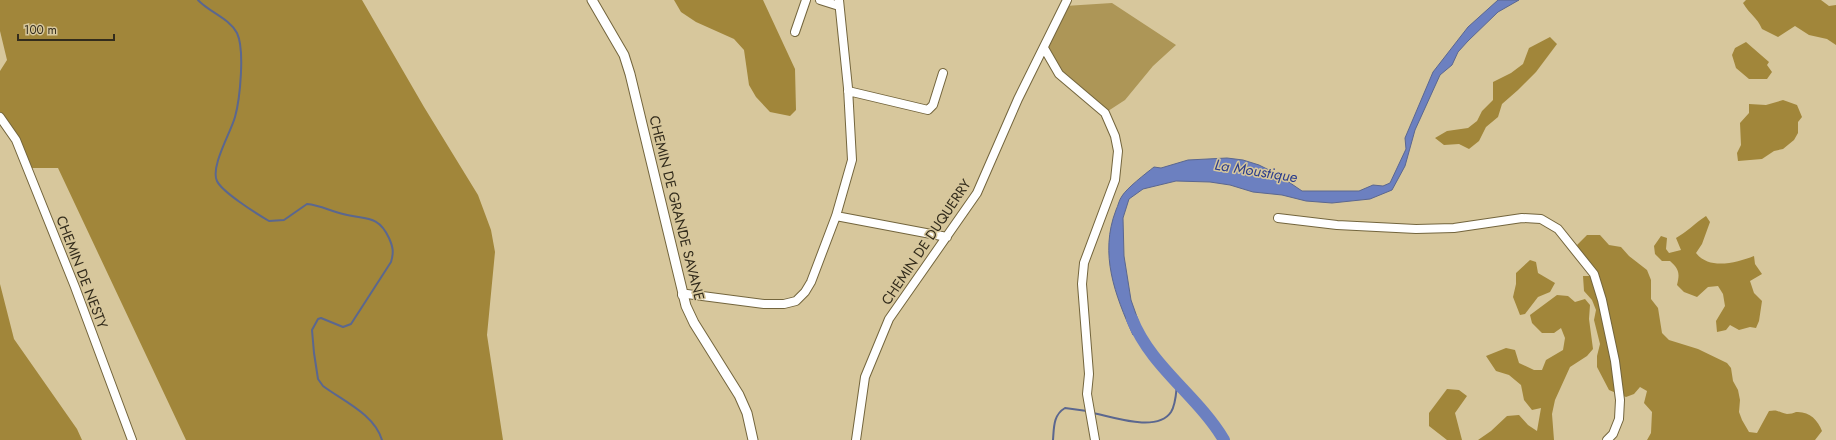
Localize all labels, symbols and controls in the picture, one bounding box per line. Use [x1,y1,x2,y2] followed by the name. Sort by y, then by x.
[18,16,114,42] scale bar
[24,21,57,39] text: 100 m
[644,113,710,303] street label: CHEMIN DE GRANDE SAVANE
[1213,154,1299,188] water label: La Moustique
[876,175,976,309] street label: CHEMIN DE DUQUERRY
[51,213,113,332] street label: CHEMIN DE NESTY

